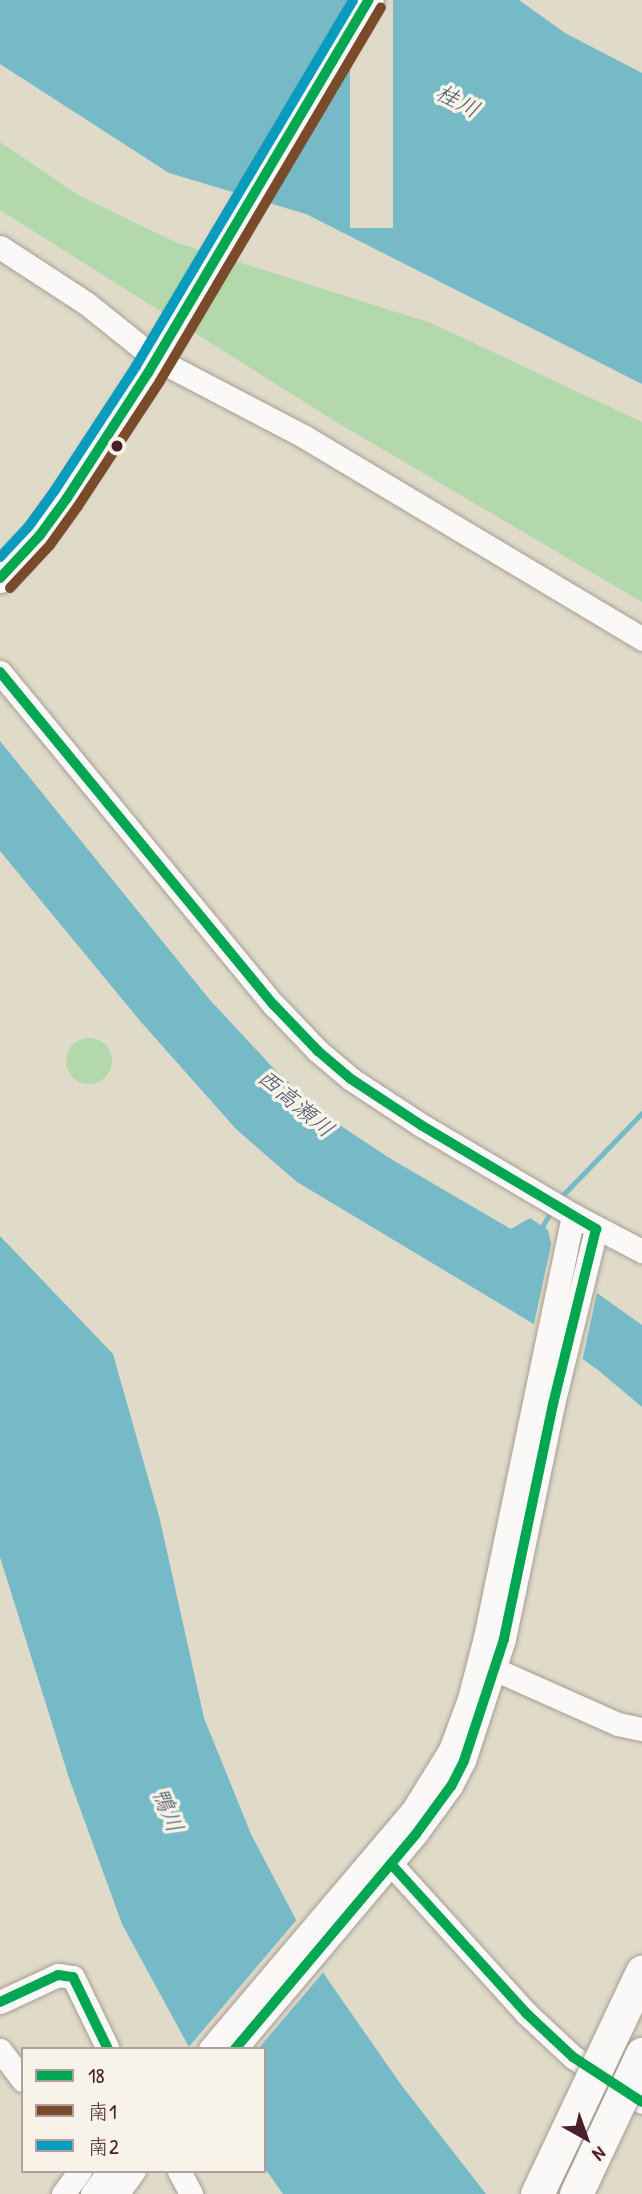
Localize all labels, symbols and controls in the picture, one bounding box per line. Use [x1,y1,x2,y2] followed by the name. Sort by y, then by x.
[431,78,485,124] water label: 桂川
[110,439,124,453] unlabelled marker
[252,1063,340,1143] water label: 西高瀬川
[147,1784,189,1836] water label: 鴨川
[21,2047,266,2173] legend
[88,2061,105,2090] text: 18
[88,2097,117,2126] text: 南1
[551,2103,621,2173] north arrow
[88,2132,119,2161] text: 南2
[587,2141,612,2167] text: N

